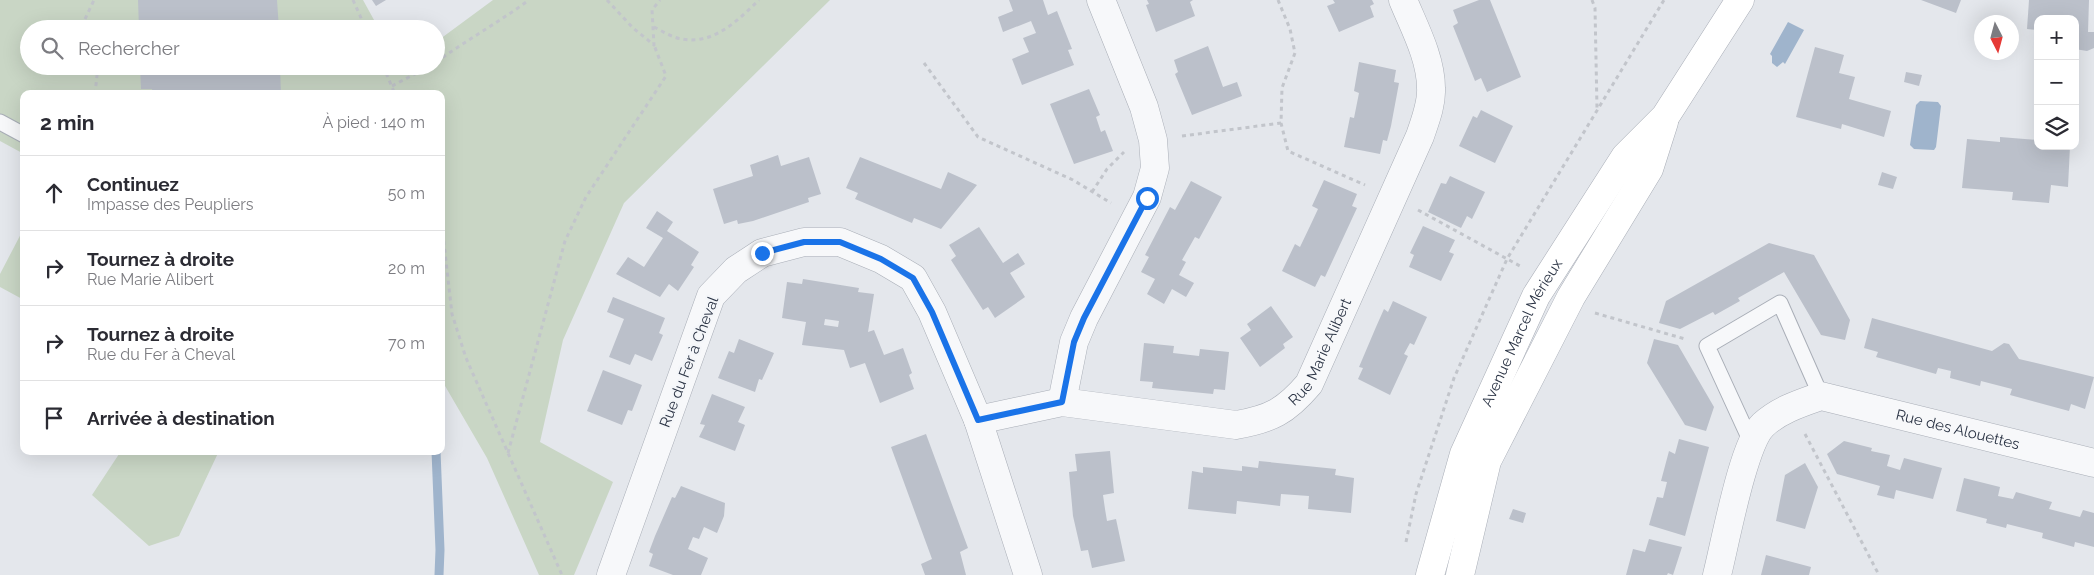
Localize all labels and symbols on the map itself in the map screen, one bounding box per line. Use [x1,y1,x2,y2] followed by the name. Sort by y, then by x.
[1974,15,2019,60] north arrow
[1136,187,1159,210] route start
[751,242,774,265] route end
[1478,255,1567,410] street label: Avenue Marcel Mérieux
[656,293,723,430] street label: Rue du Fer à Cheval
[1285,295,1355,409] street label: Rue Marie Alibert
[1894,406,2022,453] street label: Rue des Alouettes

